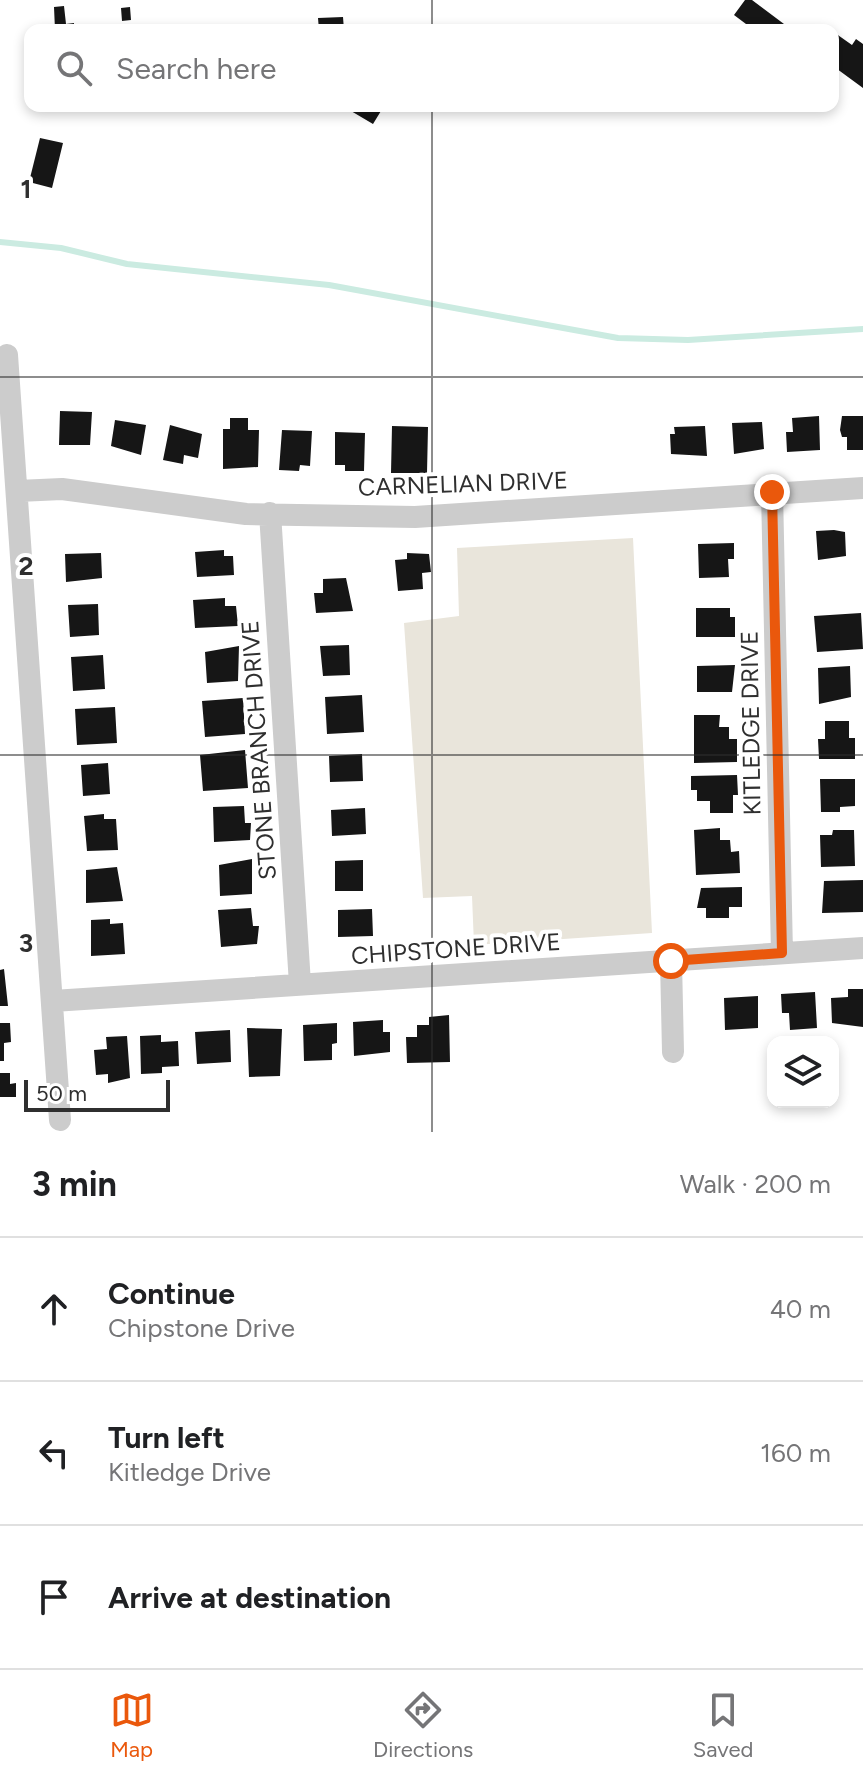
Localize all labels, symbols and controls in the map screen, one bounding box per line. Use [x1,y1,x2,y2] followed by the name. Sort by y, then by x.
[24,24,839,112] search box
[52,46,96,90] icon: search
[116,50,276,87] text: Search here
[21,173,31,205] text: 1
[358,465,568,502] street label: CARNELIAN DRIVE
[754,474,790,510] route end
[18,550,34,582] text: 2
[235,619,282,881] street label: STONE BRANCH DRIVE
[734,630,767,816] street label: KITLEDGE DRIVE
[19,927,33,959] text: 3
[350,927,562,970] street label: CHIPSTONE DRIVE
[653,943,689,979] route start
[767,1036,839,1108] map controls
[767,1036,839,1108] button: layers
[24,1076,170,1112] scale bar
[36,1080,87,1107] text: 50 m
[32,1164,117,1205] text: 3 min
[680,1168,831,1200] text: Walk · 200 m
[108,1275,235,1312] text: Continue
[32,1287,76,1331] icon: ahead
[770,1293,831,1325] text: 40 m
[108,1312,295,1344] text: Chipstone Drive
[108,1419,225,1456] text: Turn left
[32,1431,76,1475] icon: left
[760,1437,831,1469] text: 160 m
[108,1456,271,1488] text: Kitledge Drive
[32,1575,76,1619] icon: arrive
[108,1579,391,1616] text: Arrive at destination
[110,1688,154,1763] tab: Map
[373,1688,473,1763] tab: Directions
[693,1688,753,1763] tab: Saved

